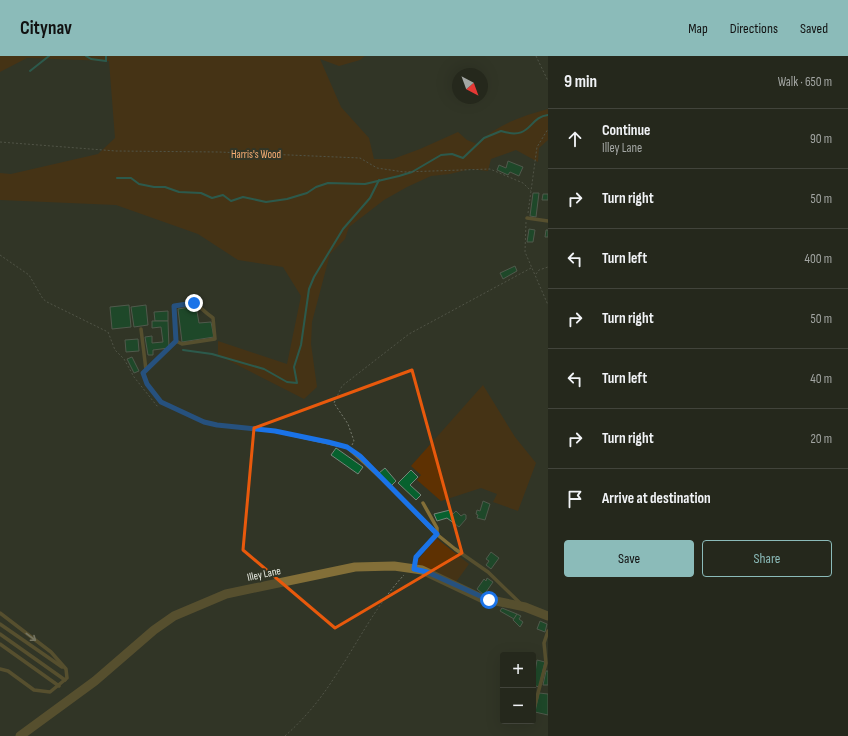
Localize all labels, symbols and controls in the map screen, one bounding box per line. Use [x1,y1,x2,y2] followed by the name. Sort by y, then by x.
[20,17,72,40] text: Citynav
[688,20,708,37] text: Map
[730,20,778,37] text: Directions
[800,20,828,37] text: Saved
[452,68,488,104] north arrow
[564,72,597,92] text: 9 min
[778,74,832,90] text: Walk · 650 m
[602,121,651,140] text: Continue
[564,128,586,150] icon: ahead
[810,131,832,147] text: 90 m
[602,140,642,156] text: Illey Lane
[231,148,282,161] park label: Harris's Wood
[564,188,586,210] icon: right
[602,189,654,208] text: Turn right
[811,191,832,207] text: 50 m
[564,248,586,270] icon: left
[602,249,647,268] text: Turn left
[805,251,832,267] text: 400 m
[185,294,203,312] route end
[564,308,586,330] icon: right
[602,309,654,328] text: Turn right
[811,311,832,327] text: 50 m
[564,368,586,390] icon: left
[602,369,647,388] text: Turn left
[810,371,832,387] text: 40 m
[564,428,586,450] icon: right
[602,429,654,448] text: Turn right
[810,431,832,447] text: 20 m
[564,488,586,510] icon: arrive
[602,489,711,508] text: Arrive at destination
[564,540,694,577] button: Save
[702,540,832,577] button: Share
[246,564,282,584] street label: Illey Lane
[480,591,498,609] route start
[25,632,36,641] one-way arrow
[500,652,536,724] map controls
[500,652,536,688] button: +
[500,688,536,724] button: −

